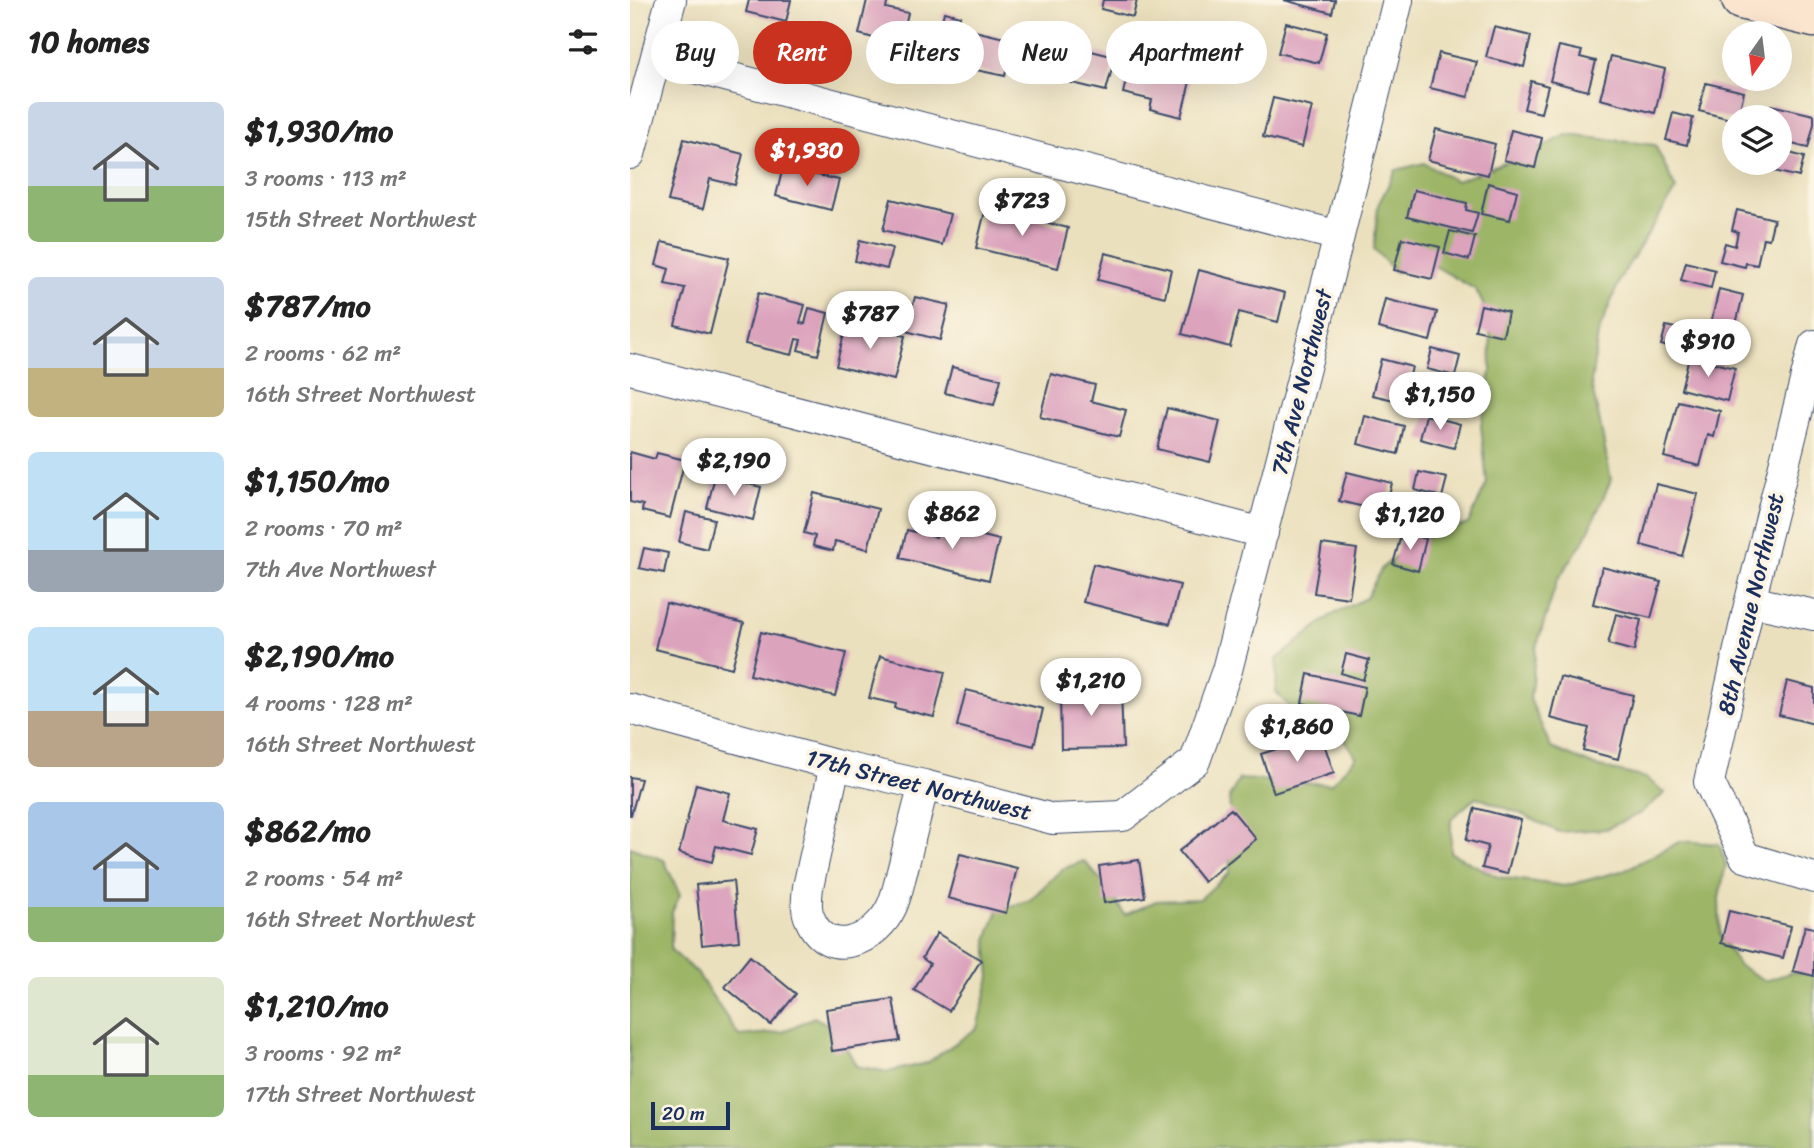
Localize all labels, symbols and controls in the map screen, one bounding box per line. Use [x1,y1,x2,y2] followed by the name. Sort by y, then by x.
[28,15,149,69] text: 10 homes
[651,21,739,84] chip: Buy
[753,21,852,84] chip: Rent
[866,21,984,84] chip: Filters
[998,21,1092,84] chip: New
[1106,21,1267,84] chip: Apartment
[1722,21,1792,91] north arrow
[1722,21,1792,175] map controls
[564,23,602,61] icon: filters
[245,104,393,158] text: $1,930/mo
[1722,105,1792,175] button: layers
[750,128,864,188] pin: $1,930
[84,130,168,214] icon: home
[771,130,843,171] text: $1,930
[245,158,407,199] text: 3 rooms · 113 m²
[981,178,1063,238] pin: $723
[995,180,1049,221] text: $723
[245,199,477,240] text: 15th Street Northwest
[245,279,371,333] text: $787/mo
[1259,283,1345,480] street label: 7th Ave Northwest
[829,292,911,351] pin: $787
[842,293,898,334] text: $787
[84,305,168,389] icon: home
[1667,320,1749,379] pin: $910
[1681,321,1735,362] text: $910
[245,333,401,374] text: 2 rooms · 62 m²
[1383,372,1497,432] pin: $1,150
[245,374,476,415] text: 16th Street Northwest
[1405,374,1475,415] text: $1,150
[677,438,791,498] pin: $2,190
[697,440,771,481] text: $2,190
[245,454,389,508] text: $1,150/mo
[84,480,168,564] icon: home
[1706,489,1796,719] street label: 8th Avenue Northwest
[911,491,993,551] pin: $862
[1353,492,1467,552] pin: $1,120
[924,493,980,534] text: $862
[1375,494,1445,535] text: $1,120
[245,508,403,549] text: 2 rooms · 70 m²
[245,549,436,590] text: 7th Ave Northwest
[245,629,394,683] text: $2,190/mo
[84,655,168,739] icon: home
[1034,658,1148,718] pin: $1,210
[1056,660,1126,701] text: $1,210
[245,683,413,724] text: 4 rooms · 128 m²
[1240,704,1354,764] pin: $1,860
[1260,706,1334,747] text: $1,860
[245,724,476,765] text: 16th Street Northwest
[802,737,1036,833] street label: 17th Street Northwest
[245,804,371,858] text: $862/mo
[84,830,168,914] icon: home
[245,858,403,899] text: 2 rooms · 54 m²
[245,899,476,940] text: 16th Street Northwest
[245,979,388,1033] text: $1,210/mo
[84,1005,168,1089] icon: home
[245,1033,402,1074] text: 3 rooms · 92 m²
[245,1074,476,1115] text: 17th Street Northwest
[662,1097,705,1130] text: 20 m
[651,1099,730,1131] scale bar

